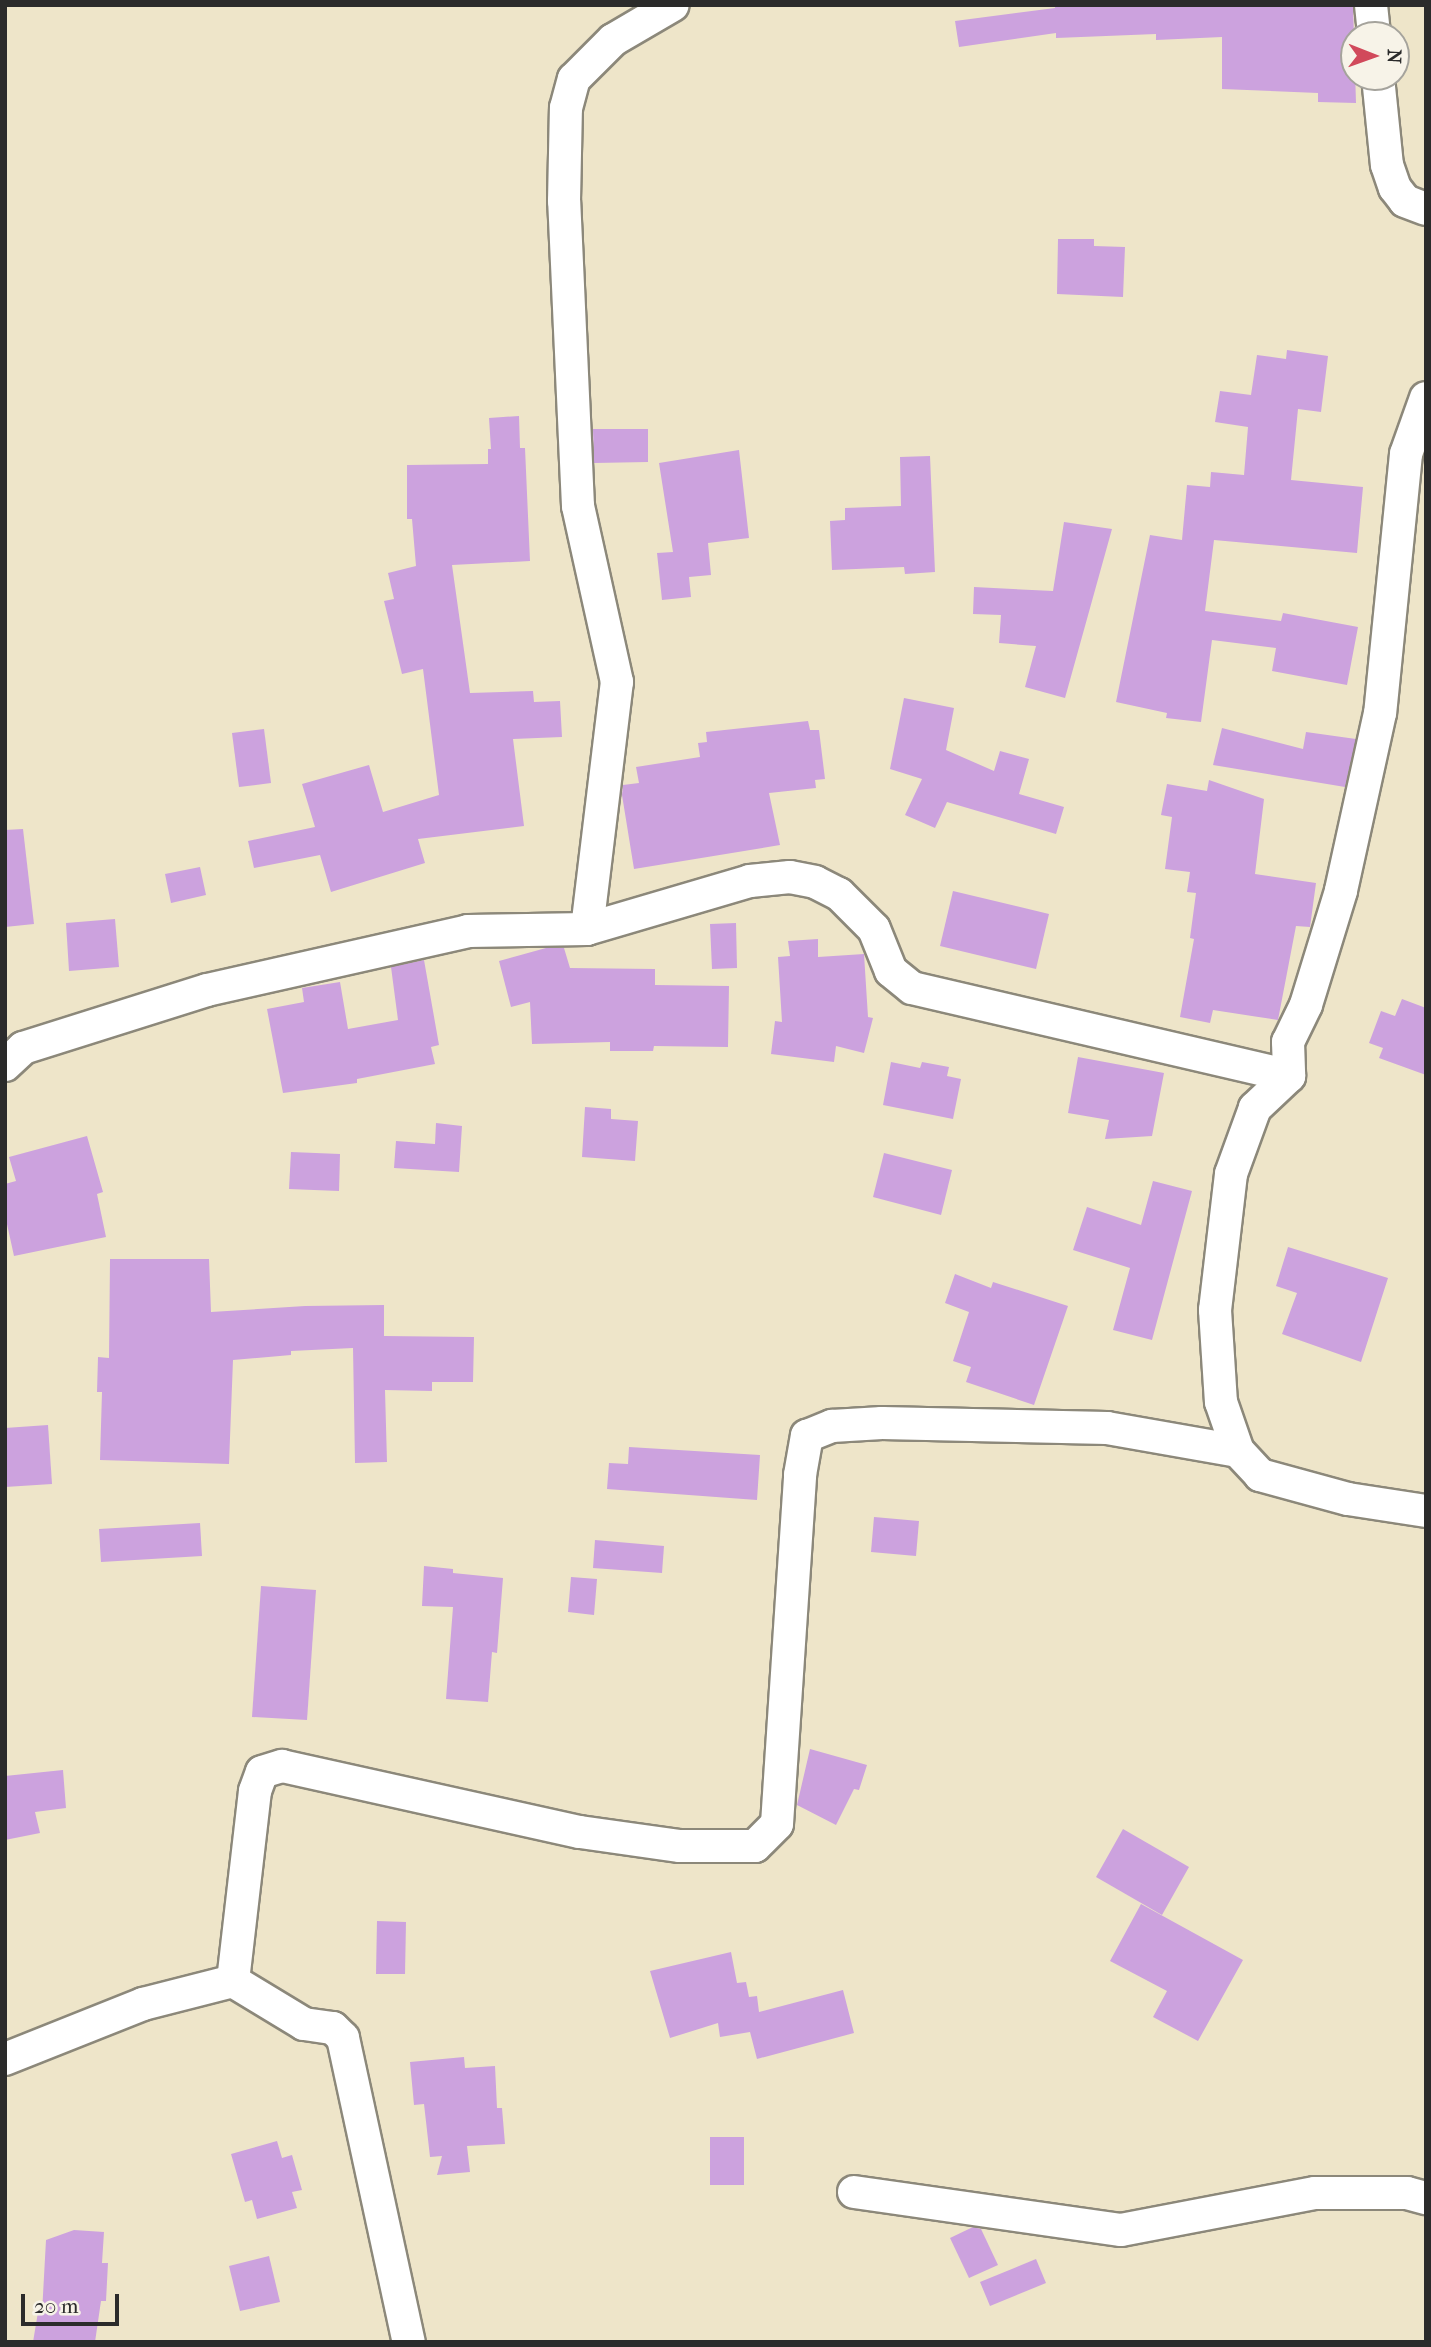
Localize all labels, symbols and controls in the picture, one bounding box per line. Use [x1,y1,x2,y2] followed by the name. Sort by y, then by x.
[1340,21,1410,91] north arrow
[1383,49,1405,64] text: N
[24,2280,122,2324] scale bar
[34,2294,78,2318] text: 20 m

